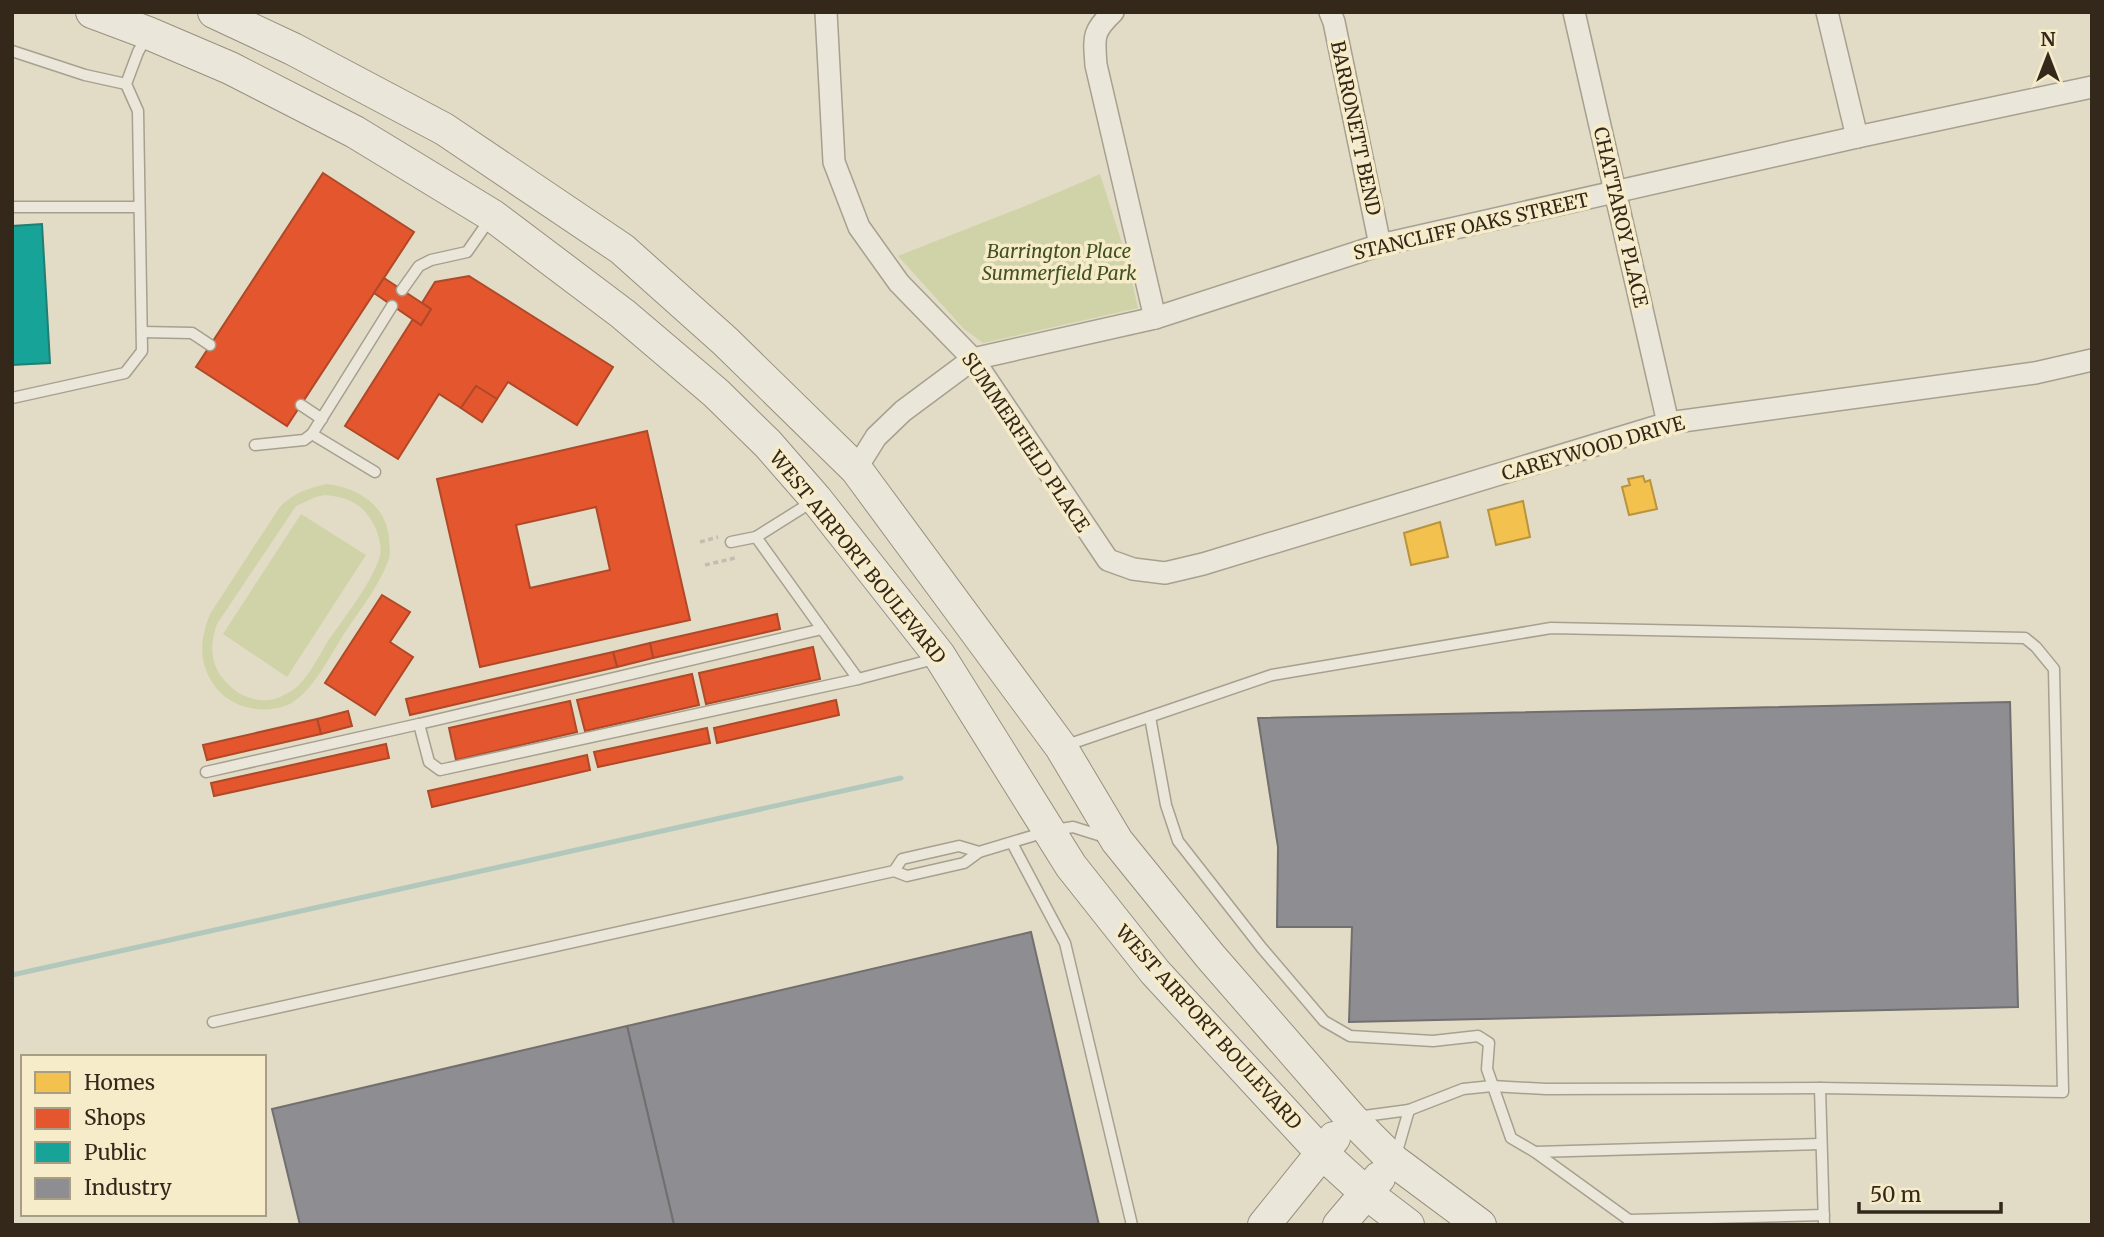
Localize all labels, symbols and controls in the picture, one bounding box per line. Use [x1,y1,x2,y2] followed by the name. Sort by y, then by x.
[2013,21,2083,91] north arrow
[2040,27,2056,51] text: N
[1326,38,1386,218] street label: BARRONETT BEND
[1589,124,1653,310] street label: CHATTAROY PLACE
[1351,187,1591,265] street label: STANCLIFF OAKS STREET
[982,239,1137,285] park label: Barrington Place Summerfield Park
[957,348,1095,536] street label: SUMMERFIELD PLACE
[1499,410,1687,486] street label: CAREYWOOD DRIVE
[764,445,951,668] street label: WEST AIRPORT BOULEVARD
[1110,919,1307,1134] street label: WEST AIRPORT BOULEVARD
[21,1055,266,1216] legend
[84,1069,155,1096] text: Homes
[84,1104,146,1131] text: Shops
[84,1139,147,1166] text: Public
[1859,1170,2001,1214] scale bar
[84,1174,173,1201] text: Industry
[1870,1181,1921,1208] text: 50 m

